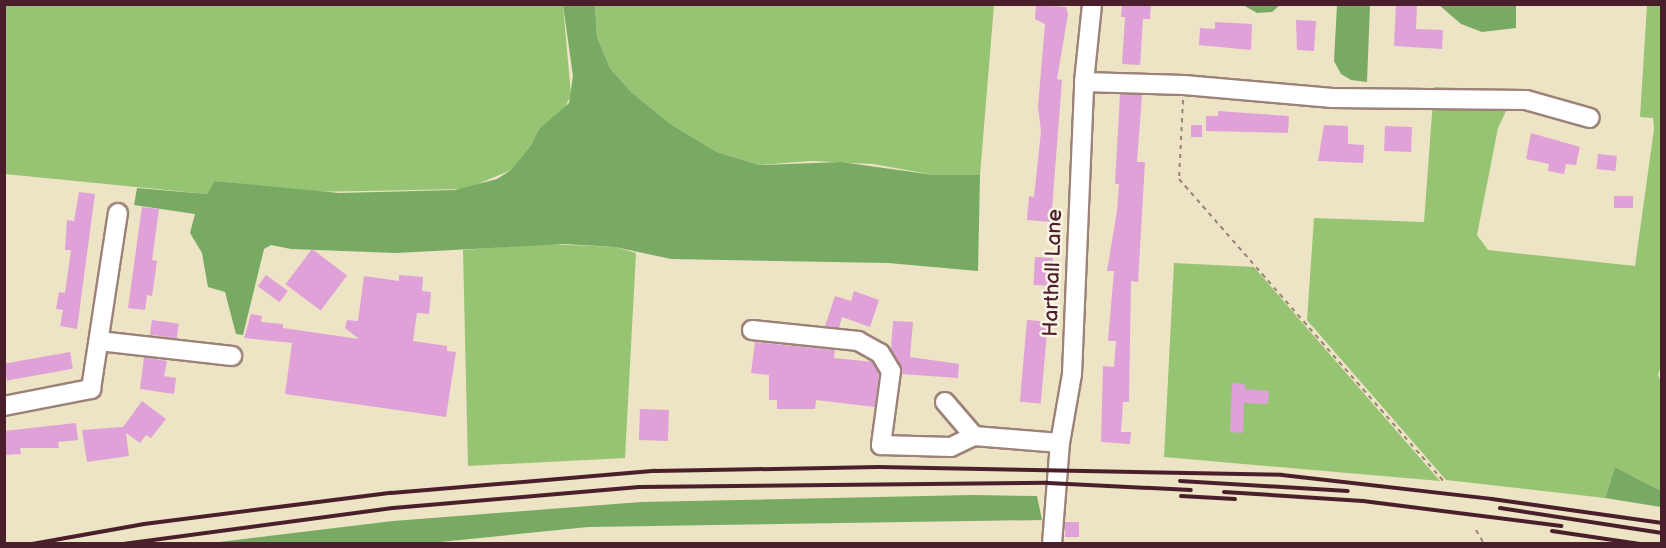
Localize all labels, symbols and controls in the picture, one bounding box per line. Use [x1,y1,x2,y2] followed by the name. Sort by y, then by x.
[1038,209,1068,337] street label: Harthall Lane

